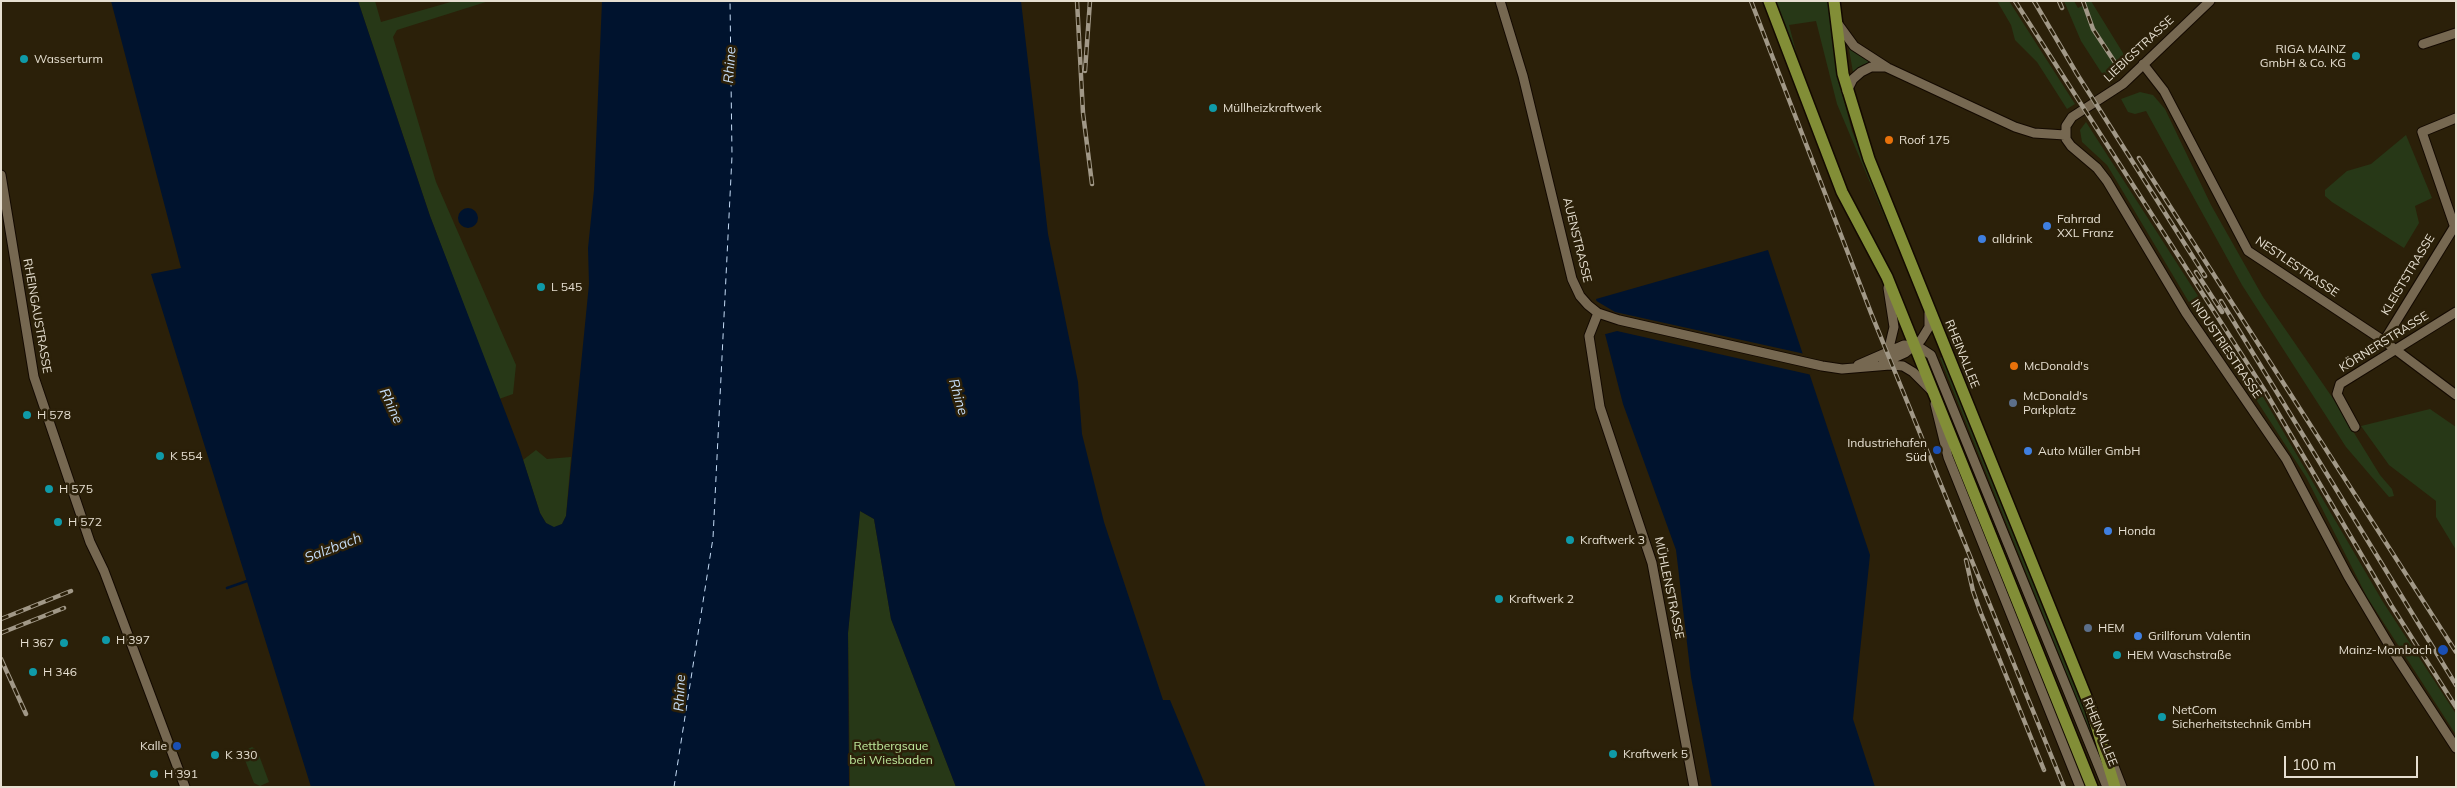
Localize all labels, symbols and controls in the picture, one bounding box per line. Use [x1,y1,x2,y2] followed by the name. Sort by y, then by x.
[2101,13,2177,85] street label: LIEBIGSTRASSE
[2260,42,2346,70] place label: RIGA MAINZ GmbH & Co. KG
[720,46,740,84] water label: Rhine
[2350,50,2362,62] marker: RIGA MAINZ GmbH & Co. KG
[34,52,103,66] place label: Wasserturm
[18,53,30,65] marker: Wasserturm
[1223,101,1322,115] place label: Müllheizkraftwerk
[1207,102,1219,114] marker: Müllheizkraftwerk
[1899,133,1950,147] place label: Roof 175
[1883,134,1895,146] marker: Roof 175
[1559,196,1595,284] street label: AUENSTRASSE
[2057,212,2114,240] place label: Fahrrad XXL Franz
[2041,220,2053,232] marker: Fahrrad XXL Franz
[1992,232,2033,246] place label: alldrink
[2378,232,2438,318] street label: KLEISTSTRASSE
[1976,233,1988,245] marker: alldrink
[2253,234,2341,300] street label: NESTLESTRASSE
[20,257,54,375] street label: RHEINGAUSTRASSE
[551,280,582,294] place label: L 545
[535,281,547,293] marker: L 545
[2188,297,2264,401] street label: INDUSTRIESTRASSE
[2337,309,2431,375] street label: KÖRNERSTRASSE
[1942,318,1982,390] street label: RHEINALLEE
[2024,359,2089,373] place label: McDonald's
[2008,360,2020,372] marker: McDonald's
[945,377,971,417] water label: Rhine
[376,386,406,426] water label: Rhine
[2023,389,2088,417] place label: McDonald's Parkplatz
[2007,397,2019,409] marker: McDonald's Parkplatz
[37,408,71,422] place label: H 578
[21,409,33,421] marker: H 578
[1847,436,1927,464] place label: Industriehafen Süd
[1931,444,1943,456] marker: Industriehafen Süd
[2038,444,2141,458] place label: Auto Müller GmbH
[2022,445,2034,457] marker: Auto Müller GmbH
[170,449,202,463] place label: K 554
[154,450,166,462] marker: K 554
[59,482,93,496] place label: H 575
[43,483,55,495] marker: H 575
[68,515,102,529] place label: H 572
[52,516,64,528] marker: H 572
[2118,524,2155,538] place label: Honda
[2102,525,2114,537] marker: Honda
[302,529,364,567] water label: Salzbach
[1580,533,1645,547] place label: Kraftwerk 3
[1564,534,1576,546] marker: Kraftwerk 3
[1651,536,1687,640] street label: MÜHLENSTRASSE
[1509,592,1574,606] place label: Kraftwerk 2
[1493,593,1505,605] marker: Kraftwerk 2
[2098,621,2125,635] place label: HEM
[2082,622,2094,634] marker: HEM
[2148,629,2251,643] place label: Grillforum Valentin
[2132,630,2144,642] marker: Grillforum Valentin
[116,633,150,647] place label: H 397
[100,634,112,646] marker: H 397
[20,636,54,650] place label: H 367
[58,637,70,649] marker: H 367
[2339,643,2432,657] place label: Mainz-Mombach
[2436,643,2450,657] marker: Mainz-Mombach
[2127,648,2231,662] place label: HEM Waschstraße
[2111,649,2123,661] marker: HEM Waschstraße
[43,665,77,679] place label: H 346
[27,666,39,678] marker: H 346
[671,674,689,712] water label: Rhine
[2080,696,2120,768] street label: RHEINALLEE
[2172,703,2311,731] place label: NetCom Sicherheitstechnik GmbH
[2156,711,2168,723] marker: NetCom Sicherheitstechnik GmbH
[140,739,167,753] place label: Kalle
[849,739,933,767] park label: Rettbergsaue bei Wiesbaden
[171,740,183,752] marker: Kalle
[2287,746,2421,778] scale bar
[1623,747,1688,761] place label: Kraftwerk 5
[225,748,257,762] place label: K 330
[1607,748,1619,760] marker: Kraftwerk 5
[209,749,221,761] marker: K 330
[2292,755,2336,774] text: 100 m
[164,767,198,781] place label: H 391
[148,768,160,780] marker: H 391

